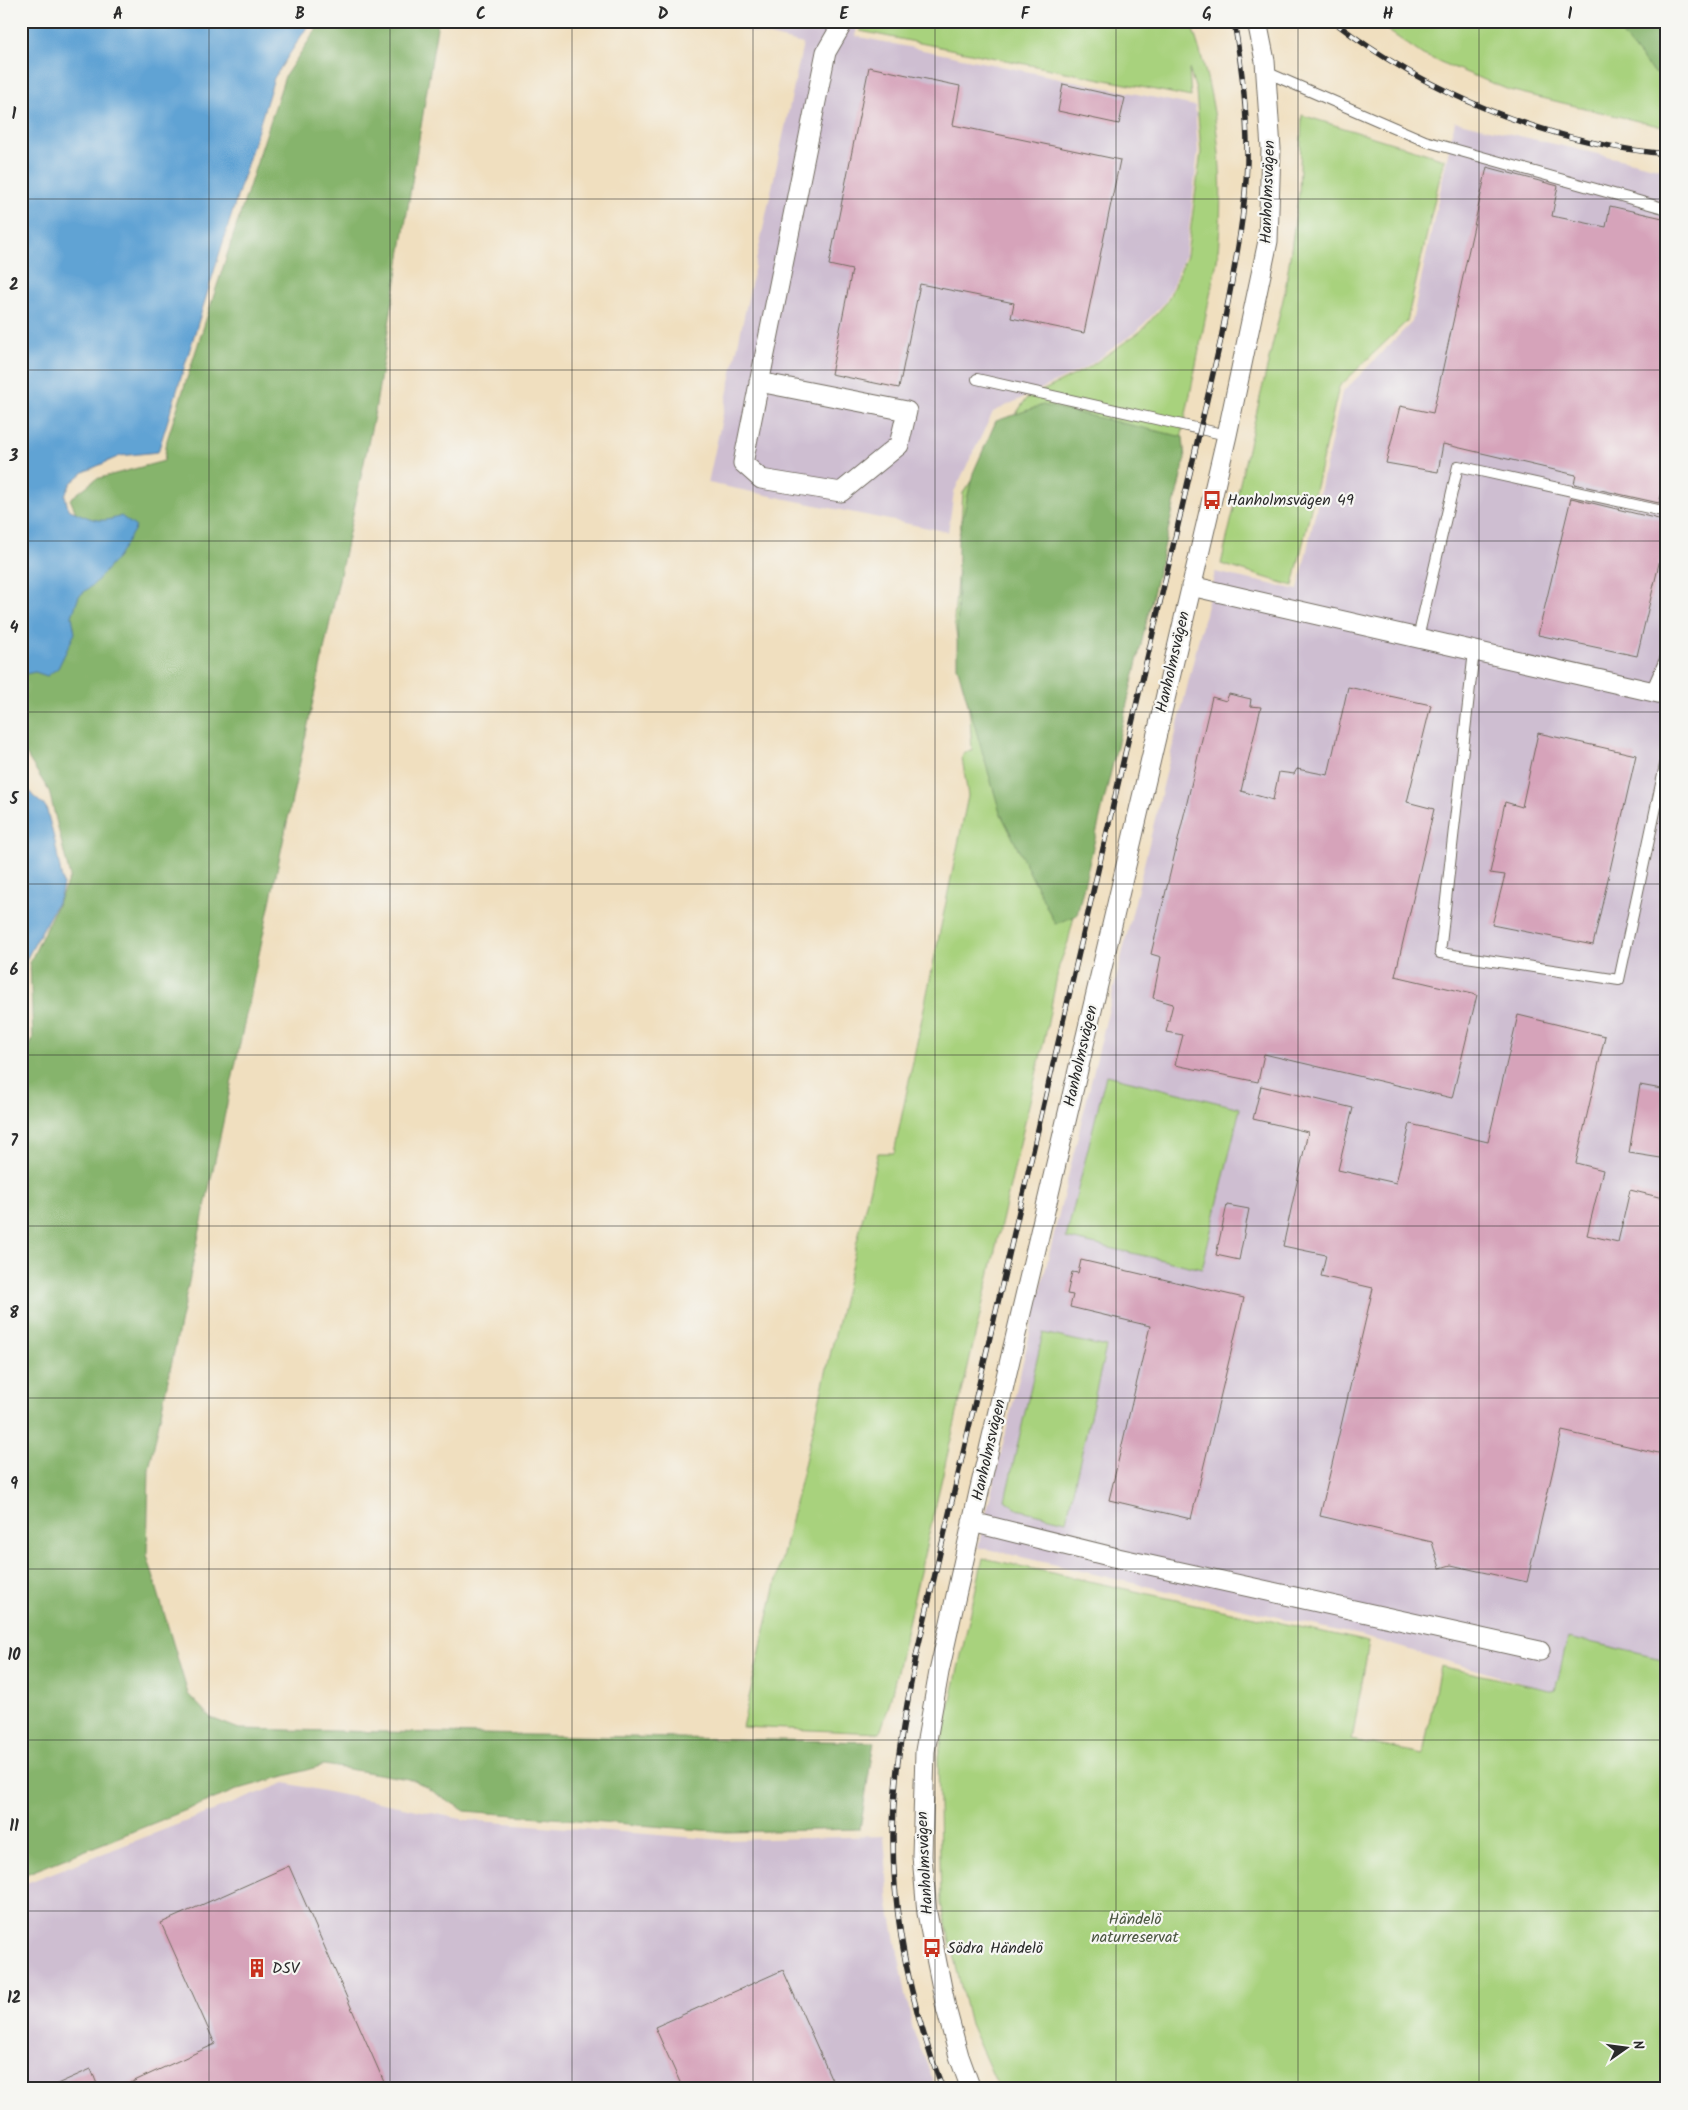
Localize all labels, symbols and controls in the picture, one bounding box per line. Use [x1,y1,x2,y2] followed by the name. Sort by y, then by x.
[113,2,123,27] text: A
[295,2,305,27] text: B
[476,2,486,27] text: C
[658,2,669,27] text: D
[840,2,850,27] text: E
[1021,2,1031,27] text: F
[1202,2,1212,27] text: G
[1383,2,1393,27] text: H
[1568,2,1573,27] text: I
[12,102,17,127] text: 1
[1254,140,1282,244] street label: Hanholmsvägen
[9,273,19,298] text: 2
[9,444,19,469] text: 3
[1227,488,1354,513] place label: Hanholmsvägen 49
[1201,489,1223,511] bus stop icon: Hanholmsvägen 49
[1149,609,1197,715] street label: Hanholmsvägen
[10,616,19,641] text: 4
[9,787,20,812] text: 5
[10,958,19,983] text: 6
[1057,1003,1105,1109] street label: Hanholmsvägen
[10,1129,18,1154] text: 7
[9,1301,19,1326] text: 8
[965,1397,1013,1503] street label: Hanholmsvägen
[10,1472,18,1497] text: 9
[7,1643,21,1668] text: 10
[910,1811,940,1915] street label: Hanholmsvägen
[9,1814,19,1839] text: 11
[1091,1907,1180,1950] park label: Händelö naturreservat
[947,1936,1044,1961] place label: Södra Händelö
[921,1937,943,1959] bus stop icon: Södra Händelö
[272,1956,301,1981] place label: DSV
[246,1957,268,1979] building icon: DSV
[7,1986,21,2011] text: 12
[1600,2022,1650,2072] north arrow
[1626,2038,1649,2052] text: N

